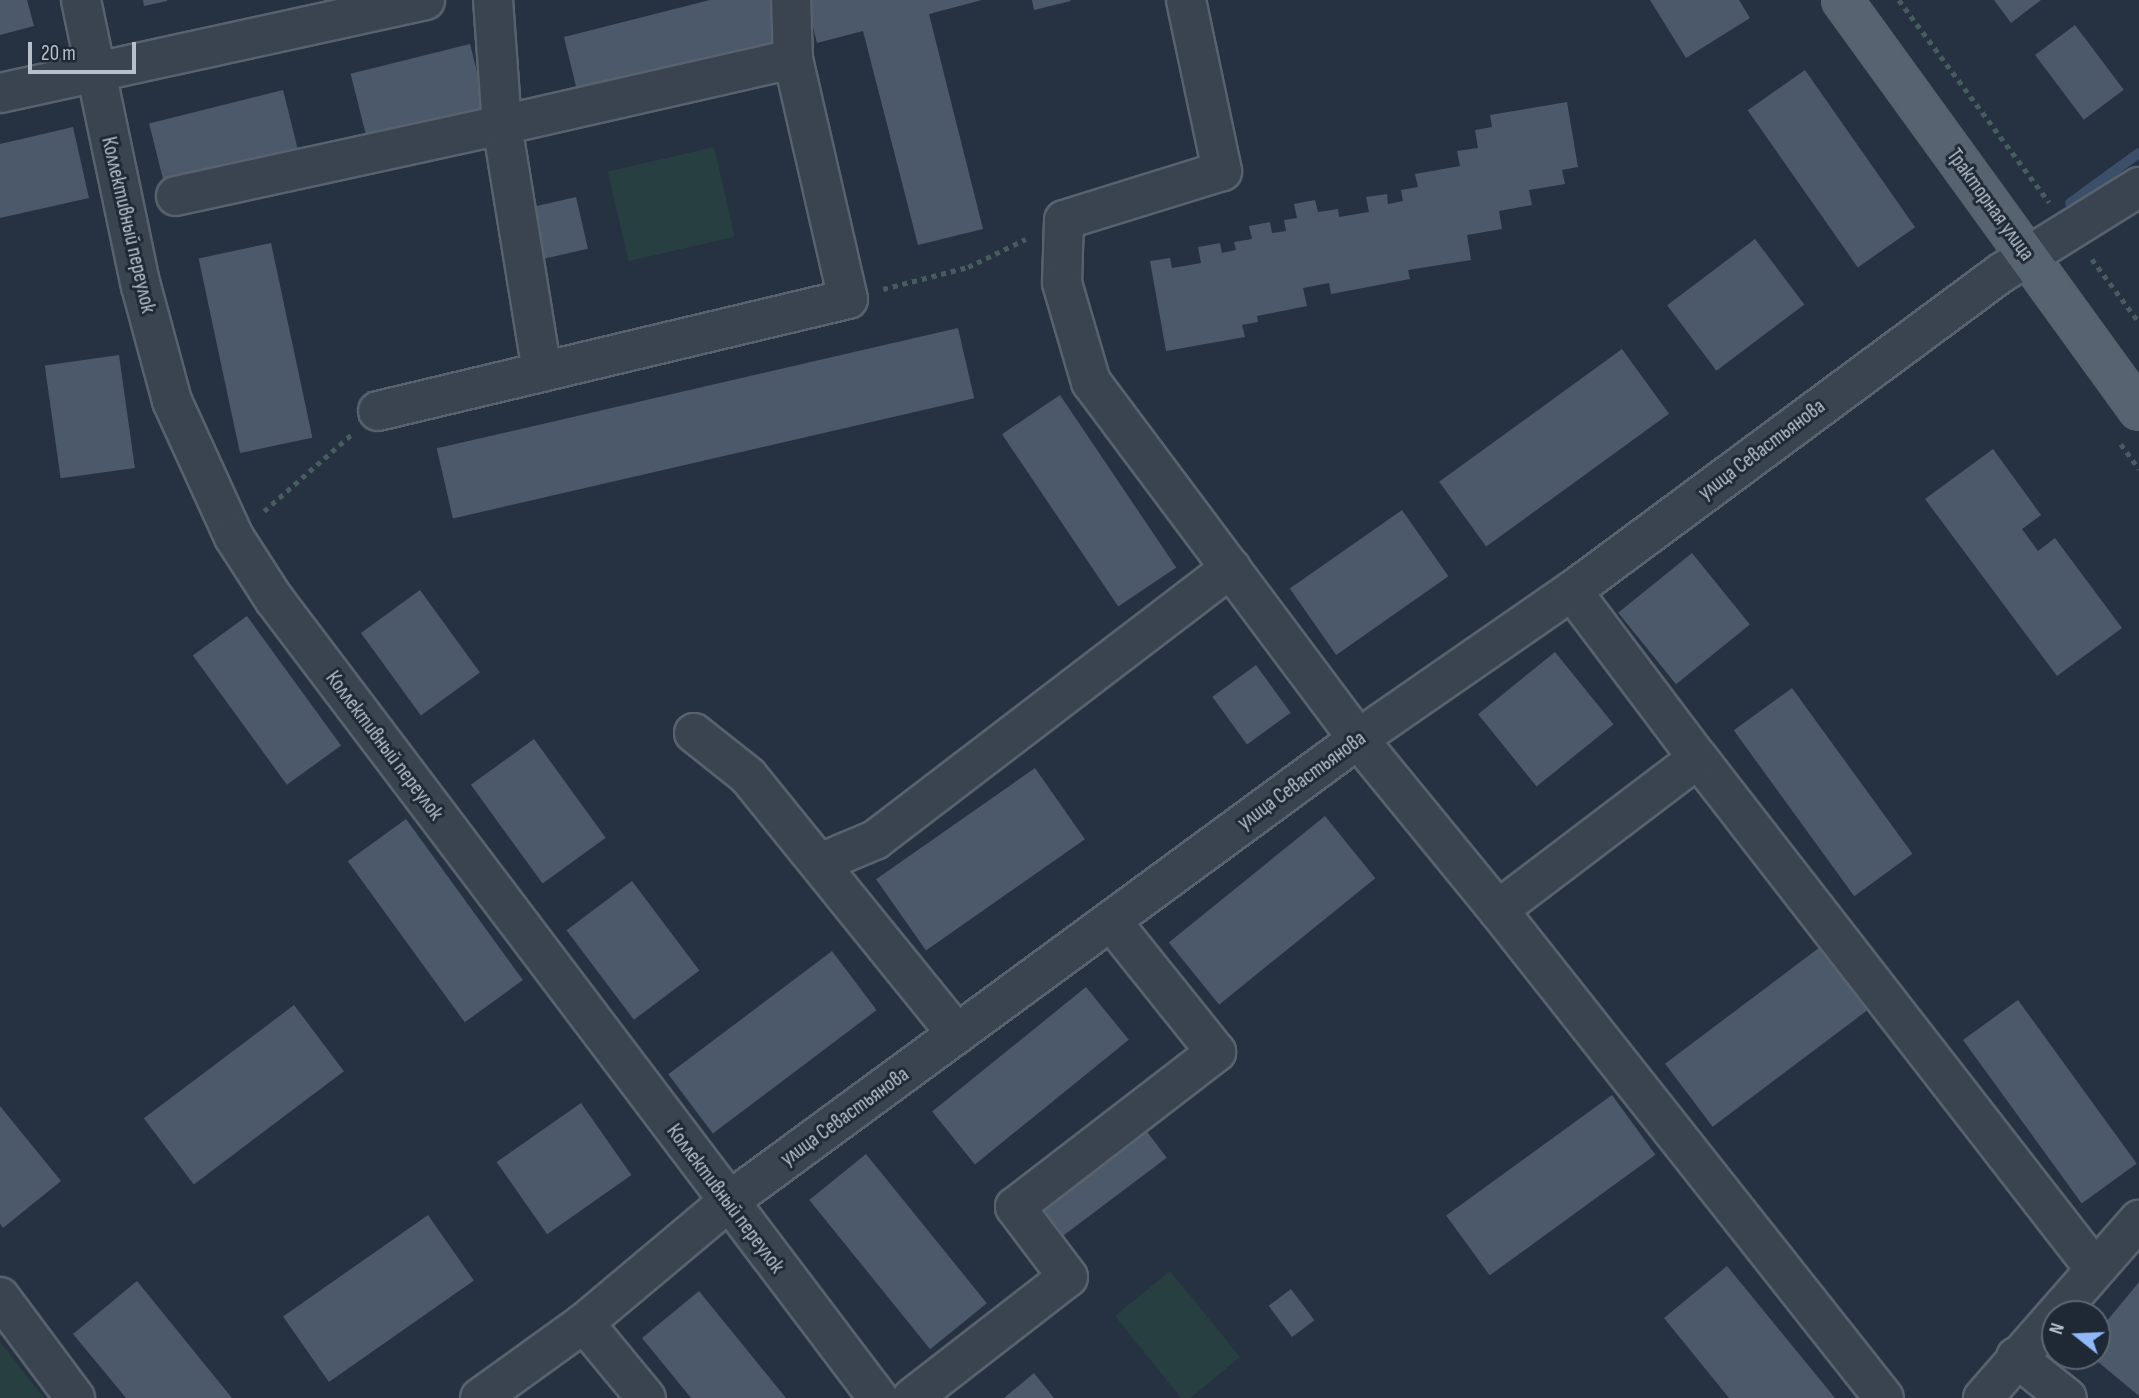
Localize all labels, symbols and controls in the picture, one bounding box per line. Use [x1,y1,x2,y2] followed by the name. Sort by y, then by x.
[32,28,140,72] scale bar
[41,41,76,66] text: 20 m
[95,135,161,315] street label: Коллективный переулок
[1941,144,2039,266] street label: Тракторная улица
[1694,394,1830,506] street label: улица Севастьянова
[320,667,448,825] street label: Коллективный переулок
[1233,726,1371,836] street label: улица Севастьянова
[776,1062,914,1172] street label: улица Севастьянова
[661,1120,789,1278] street label: Коллективный переулок
[2041,1300,2111,1370] north arrow
[2045,1321,2070,1337] text: N

